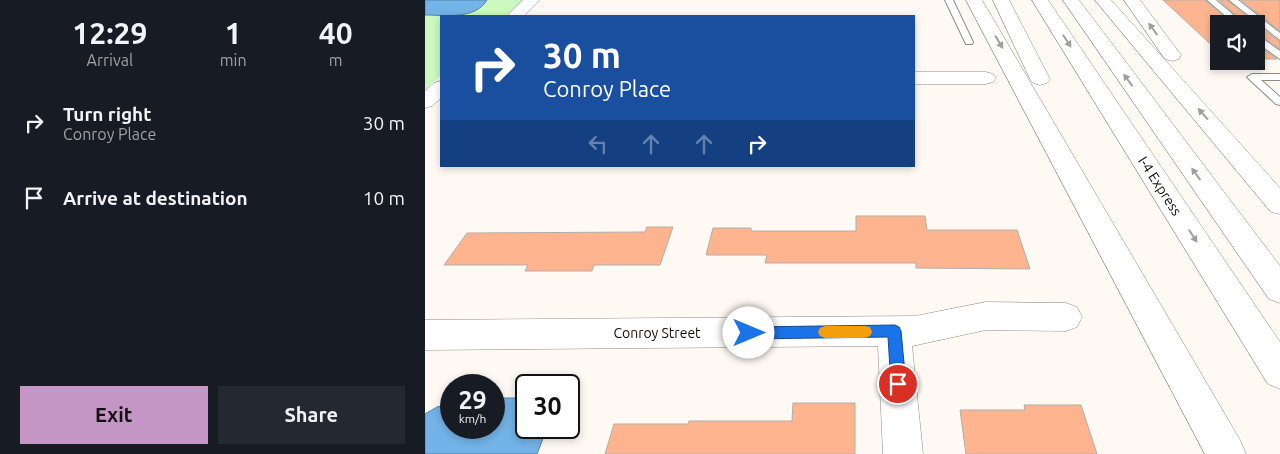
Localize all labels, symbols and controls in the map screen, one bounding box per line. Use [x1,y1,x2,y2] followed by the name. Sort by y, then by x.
[1210,15,1265,70] map controls
[1210,15,1265,70] button: sound
[72,16,147,50] text: 12:29
[225,16,242,50] text: 1
[319,16,353,50] text: 40
[1148,23,1159,36] one-way arrow
[1062,34,1072,47] one-way arrow
[460,35,525,100] icon: right
[543,35,621,75] text: 30 m
[994,35,1003,48] one-way arrow
[87,51,133,69] text: Arrival
[220,51,247,69] text: min
[329,51,343,69] text: m
[1123,74,1134,87] one-way arrow
[543,76,671,101] text: Conroy Place
[63,103,151,125] text: Turn right
[1197,108,1208,121] one-way arrow
[20,109,48,137] icon: right
[363,112,405,134] text: 30 m
[63,125,156,143] text: Conroy Place
[584,130,612,158] icon: left
[637,130,665,158] icon: ahead
[690,130,718,158] icon: ahead
[743,130,771,158] icon: right
[1135,153,1185,219] street label: I-4 Express
[1191,167,1201,181] one-way arrow
[20,184,48,212] icon: arrive
[63,187,248,209] text: Arrive at destination
[363,187,405,209] text: 10 m
[1188,230,1198,243] one-way arrow
[722,306,774,358] position arrow
[613,325,701,341] street label: Conroy Street
[877,363,919,405] pin
[884,370,912,398] icon: arrive
[515,374,580,439] speed limit sign: 30
[20,386,208,444] button: Exit
[218,386,405,444] button: Share
[458,386,487,414] text: 29
[459,412,486,425] text: km/h

